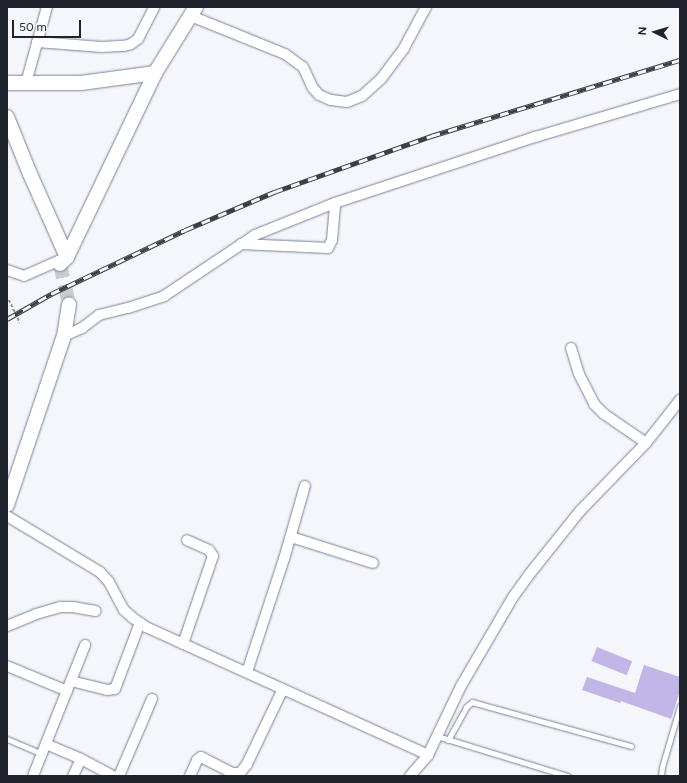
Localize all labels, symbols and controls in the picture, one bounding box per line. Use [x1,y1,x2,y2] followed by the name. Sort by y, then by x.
[14,12,83,38] scale bar
[635,12,675,52] north arrow
[19,20,47,34] text: 50 m
[636,26,649,36] text: N

